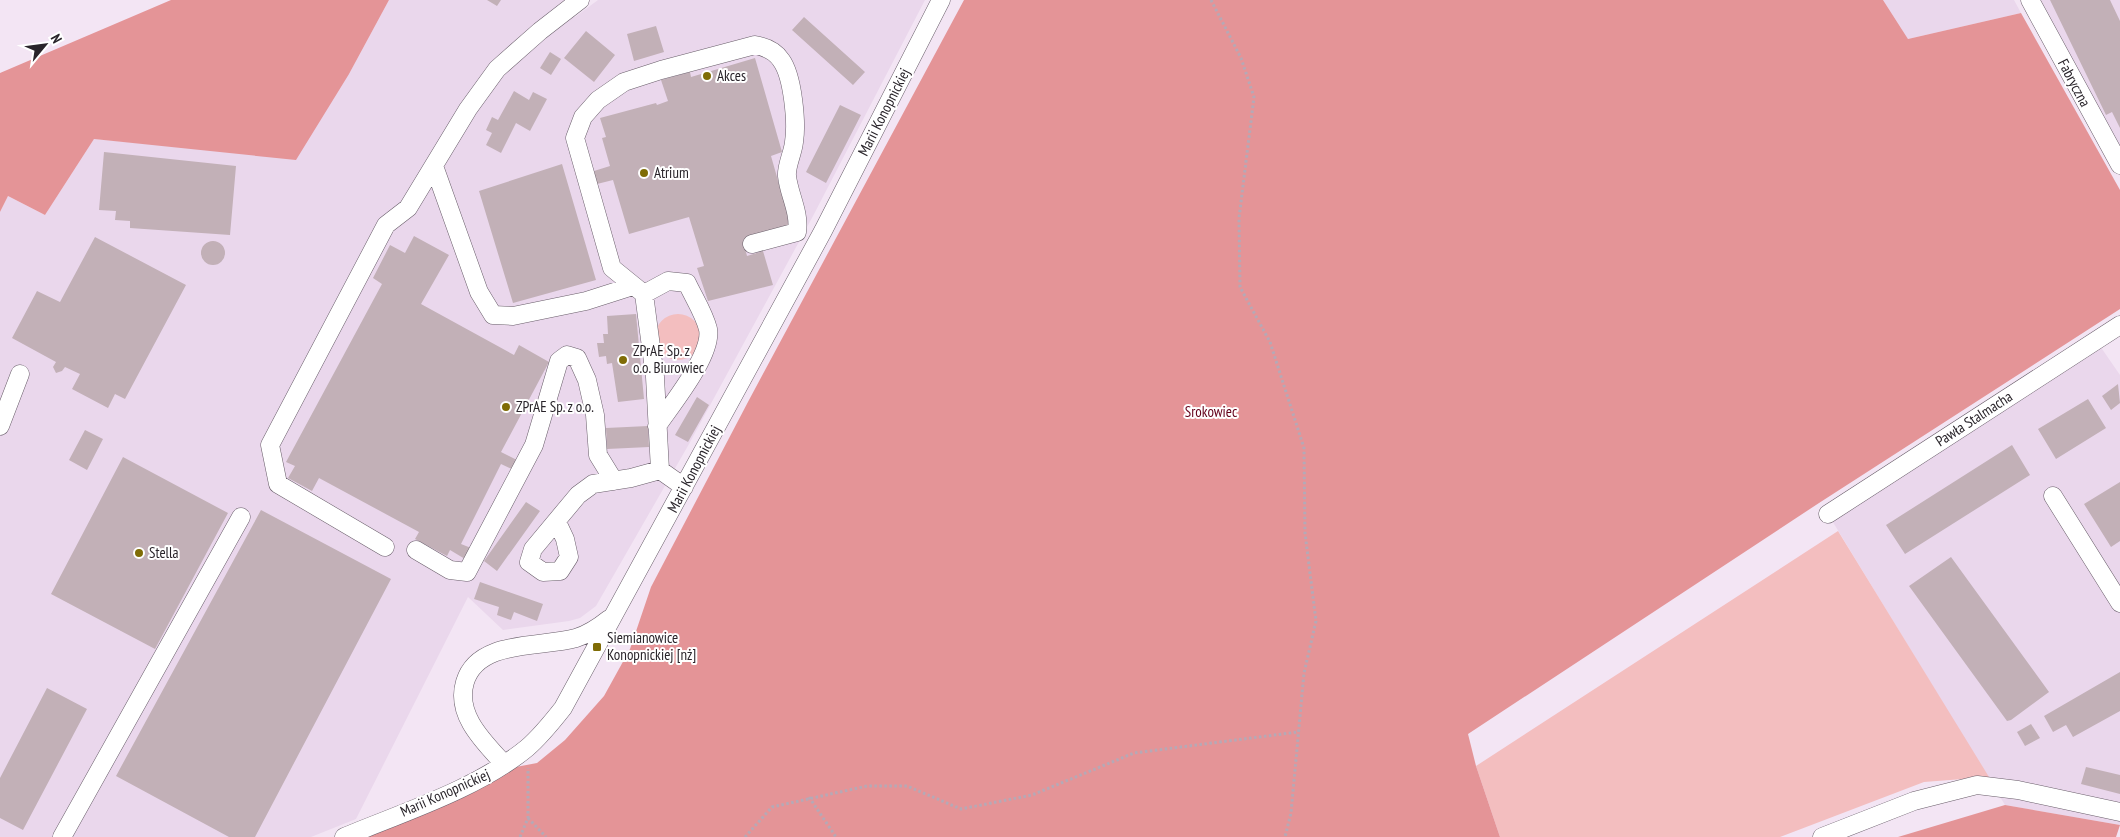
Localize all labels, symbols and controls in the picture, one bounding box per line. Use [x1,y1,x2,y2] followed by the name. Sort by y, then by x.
[20,20,70,70] north arrow
[47,31,66,46] text: N
[2054,56,2095,110] street label: Fabryczna
[853,65,914,159] street label: Marii Konopnickiej
[717,66,746,85] place label: Akces
[701,70,713,82] marker: Akces
[654,163,689,182] place label: Atrium
[638,167,650,179] marker: Atrium
[633,341,705,377] place label: ZPrAE Sp. z o.o. Biurowiec
[617,354,629,366] marker: ZPrAE Sp. z o.o. Biurowiec
[1932,387,2016,450] street label: Pawła Stalmacha
[516,397,594,416] place label: ZPrAE Sp. z o.o.
[500,401,512,413] marker: ZPrAE Sp. z o.o.
[1185,402,1238,421] park label: Srokowiec
[663,422,724,516] street label: Marii Konopnickiej
[149,543,179,562] place label: Stella
[133,547,145,559] marker: Stella
[607,628,696,664] place label: Siemianowice Konopnickiej [nż]
[591,641,603,653] marker: Siemianowice Konopnickiej [nż]
[397,764,492,821] street label: Marii Konopnickiej

